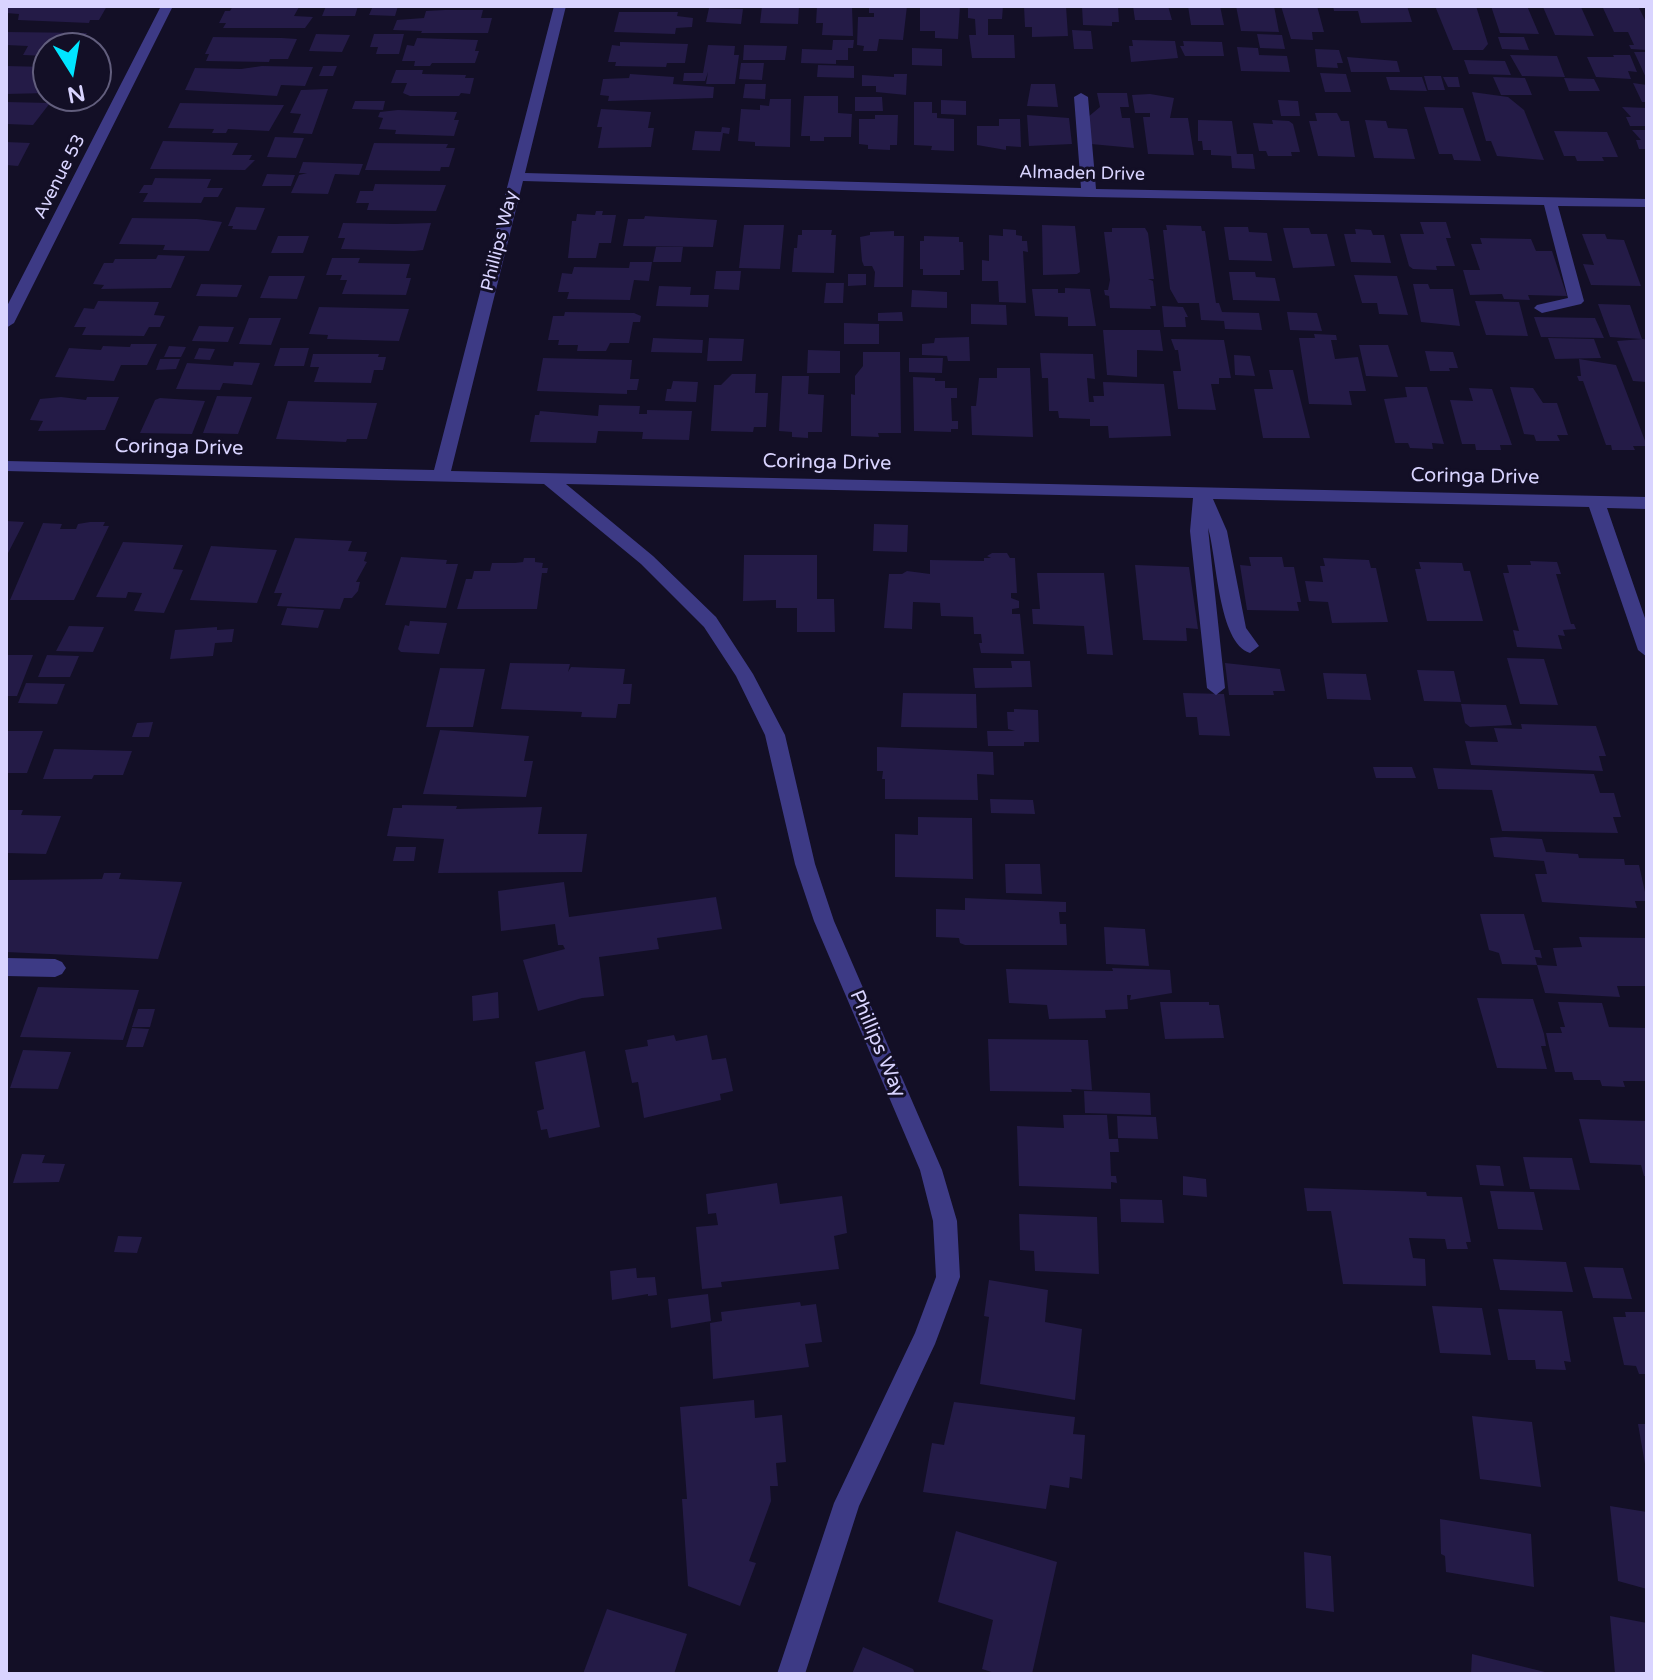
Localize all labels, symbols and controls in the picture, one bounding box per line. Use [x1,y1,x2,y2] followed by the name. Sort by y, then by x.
[32,32,112,112] north arrow
[65,79,87,108] text: N
[30,131,90,223] street label: Avenue 53
[1019,162,1145,186] street label: Almaden Drive
[477,189,523,293] street label: Phillips Way
[114,435,244,461] street label: Coringa Drive
[762,450,892,476] street label: Coringa Drive
[1410,464,1540,490] street label: Coringa Drive
[844,987,910,1101] street label: Phillips Way

